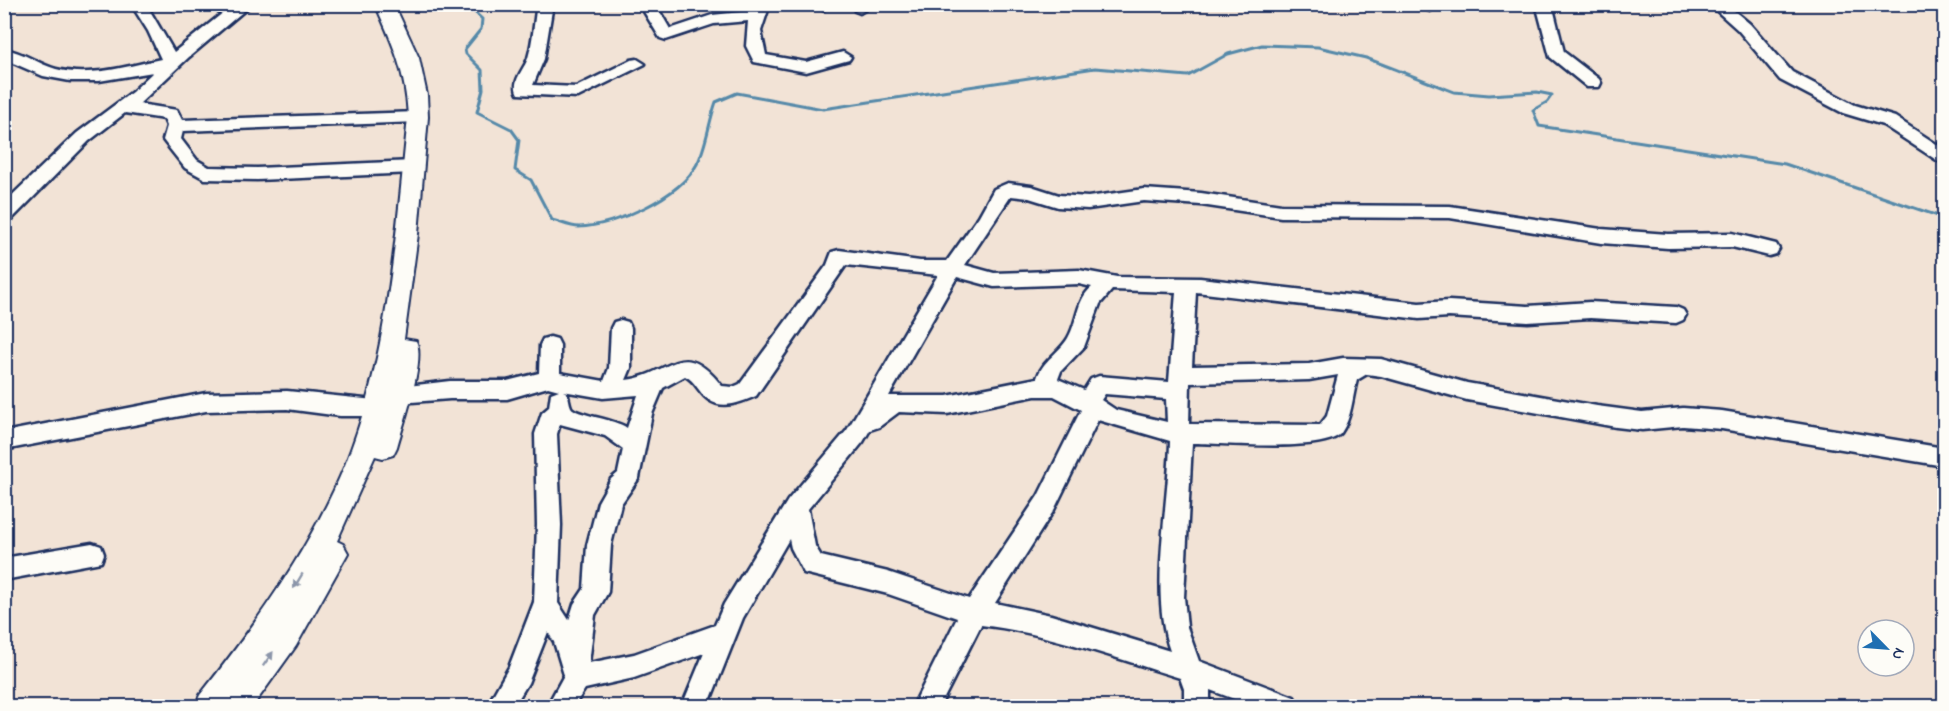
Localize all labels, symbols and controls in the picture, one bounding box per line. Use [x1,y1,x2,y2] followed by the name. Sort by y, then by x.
[292,573,303,589] one-way arrow
[1856,618,1916,678] north arrow
[1885,644,1911,664] text: N
[262,651,274,667] one-way arrow

